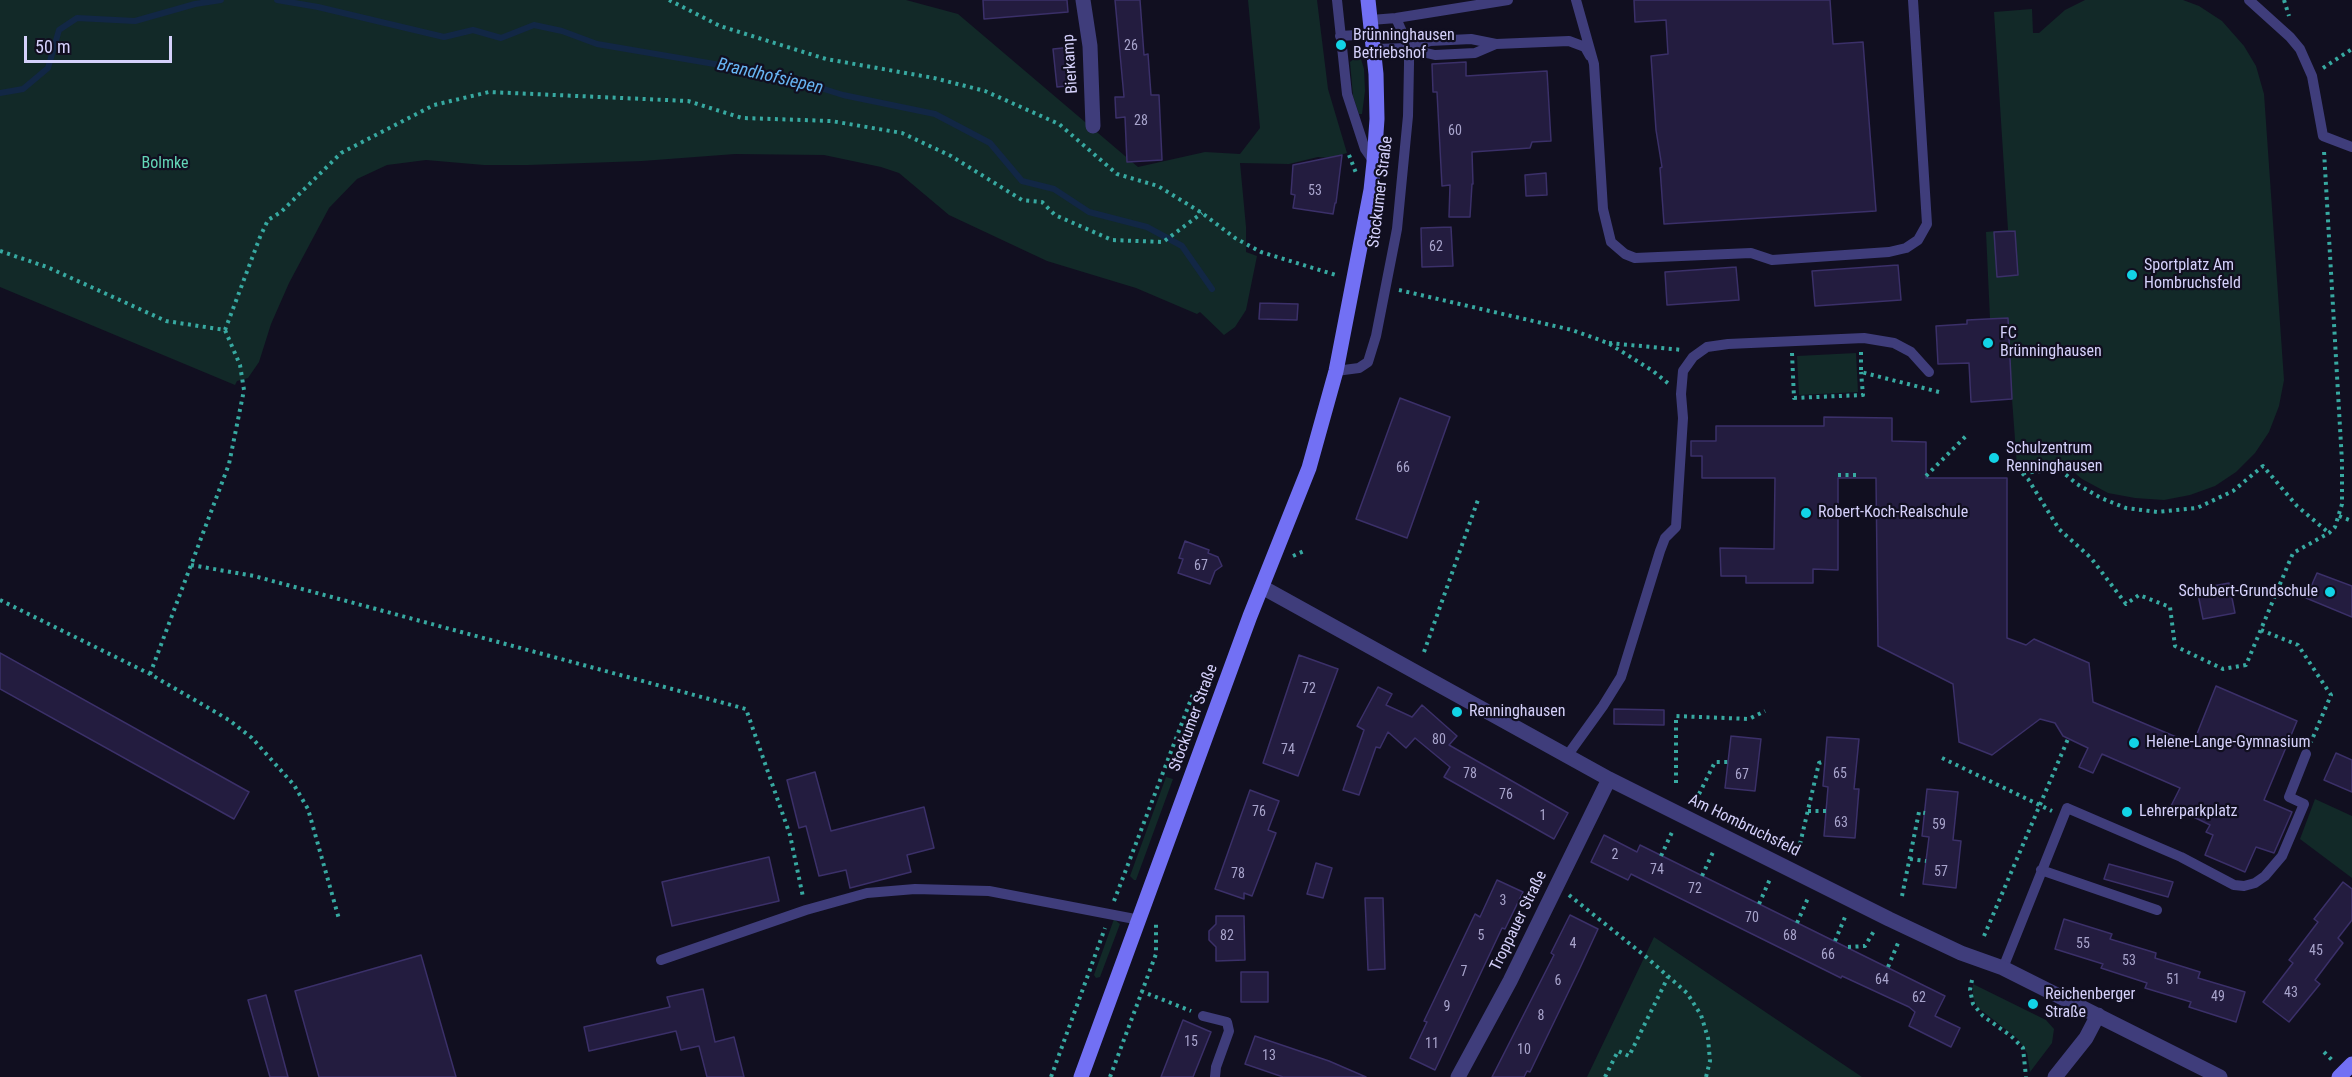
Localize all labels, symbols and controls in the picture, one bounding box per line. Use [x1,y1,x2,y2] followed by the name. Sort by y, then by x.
[27,24,176,62] scale bar
[1353,26,1455,64] place label: Brünninghausen Betriebshof
[1059,34,1083,94] street label: Bierkamp
[35,36,70,57] text: 50 m
[1124,38,1138,54] house number: 26
[1334,38,1348,52] marker: Brünninghausen Betriebshof
[715,54,825,100] water label: Brandhofsiepen
[1134,113,1148,129] house number: 28
[1448,123,1462,139] house number: 60
[1365,135,1397,249] street label: Stockumer Straße
[141,154,189,174] park label: Bolmke
[1308,183,1322,199] house number: 53
[1429,239,1443,255] house number: 62
[2144,256,2241,294] place label: Sportplatz Am Hombruchsfeld
[2125,268,2139,282] marker: Sportplatz Am Hombruchsfeld
[2000,324,2102,362] place label: FC Brünninghausen
[1981,336,1995,350] marker: FC Brünninghausen
[2006,439,2102,477] place label: Schulzentrum Renninghausen
[1987,451,2001,465] marker: Schulzentrum Renninghausen
[1396,460,1410,476] house number: 66
[1818,503,1968,523] place label: Robert-Koch-Realschule
[1799,506,1813,520] marker: Robert-Koch-Realschule
[1194,558,1208,574] house number: 67
[2178,582,2318,602] place label: Schubert-Grundschule
[2323,585,2337,599] marker: Schubert-Grundschule
[1166,662,1222,774] street label: Stockumer Straße
[1302,681,1316,697] house number: 72
[1469,702,1565,722] place label: Renninghausen
[1450,705,1464,719] marker: Renninghausen
[1432,732,1446,748] house number: 80
[2146,733,2311,753] place label: Helene-Lange-Gymnasium
[2127,736,2141,750] marker: Helene-Lange-Gymnasium
[1281,742,1295,758] house number: 74
[1463,766,1477,782] house number: 78
[1833,766,1847,782] house number: 65
[1735,767,1749,783] house number: 67
[1499,787,1513,803] house number: 76
[1685,791,1803,861] street label: Am Hombruchsfeld
[2139,802,2238,822] place label: Lehrerparkplatz
[1252,804,1266,820] house number: 76
[2120,805,2134,819] marker: Lehrerparkplatz
[1540,808,1546,824] house number: 1
[1834,815,1848,831] house number: 63
[1932,817,1946,833] house number: 59
[1612,847,1618,863] house number: 2
[1650,862,1664,878] house number: 74
[1934,864,1948,880] house number: 57
[1231,866,1245,882] house number: 78
[1487,868,1551,974] street label: Troppauer Straße
[1688,881,1702,897] house number: 72
[1500,893,1506,909] house number: 3
[1745,910,1759,926] house number: 70
[1220,928,1234,944] house number: 82
[1478,928,1484,944] house number: 5
[1783,928,1797,944] house number: 68
[1570,936,1576,952] house number: 4
[2076,936,2090,952] house number: 55
[2309,943,2323,959] house number: 45
[1821,947,1835,963] house number: 66
[2122,953,2136,969] house number: 53
[1461,964,1467,980] house number: 7
[1875,972,1889,988] house number: 64
[2166,972,2180,988] house number: 51
[1555,973,1561,989] house number: 6
[2045,985,2135,1023] place label: Reichenberger Straße
[2284,985,2298,1001] house number: 43
[2211,989,2225,1005] house number: 49
[1912,990,1926,1006] house number: 62
[2026,997,2040,1011] marker: Reichenberger Straße
[1444,999,1450,1015] house number: 9
[1538,1008,1544,1024] house number: 8
[1184,1034,1198,1050] house number: 15
[1425,1036,1439,1052] house number: 11
[1517,1042,1531,1058] house number: 10
[1262,1048,1276,1064] house number: 13

